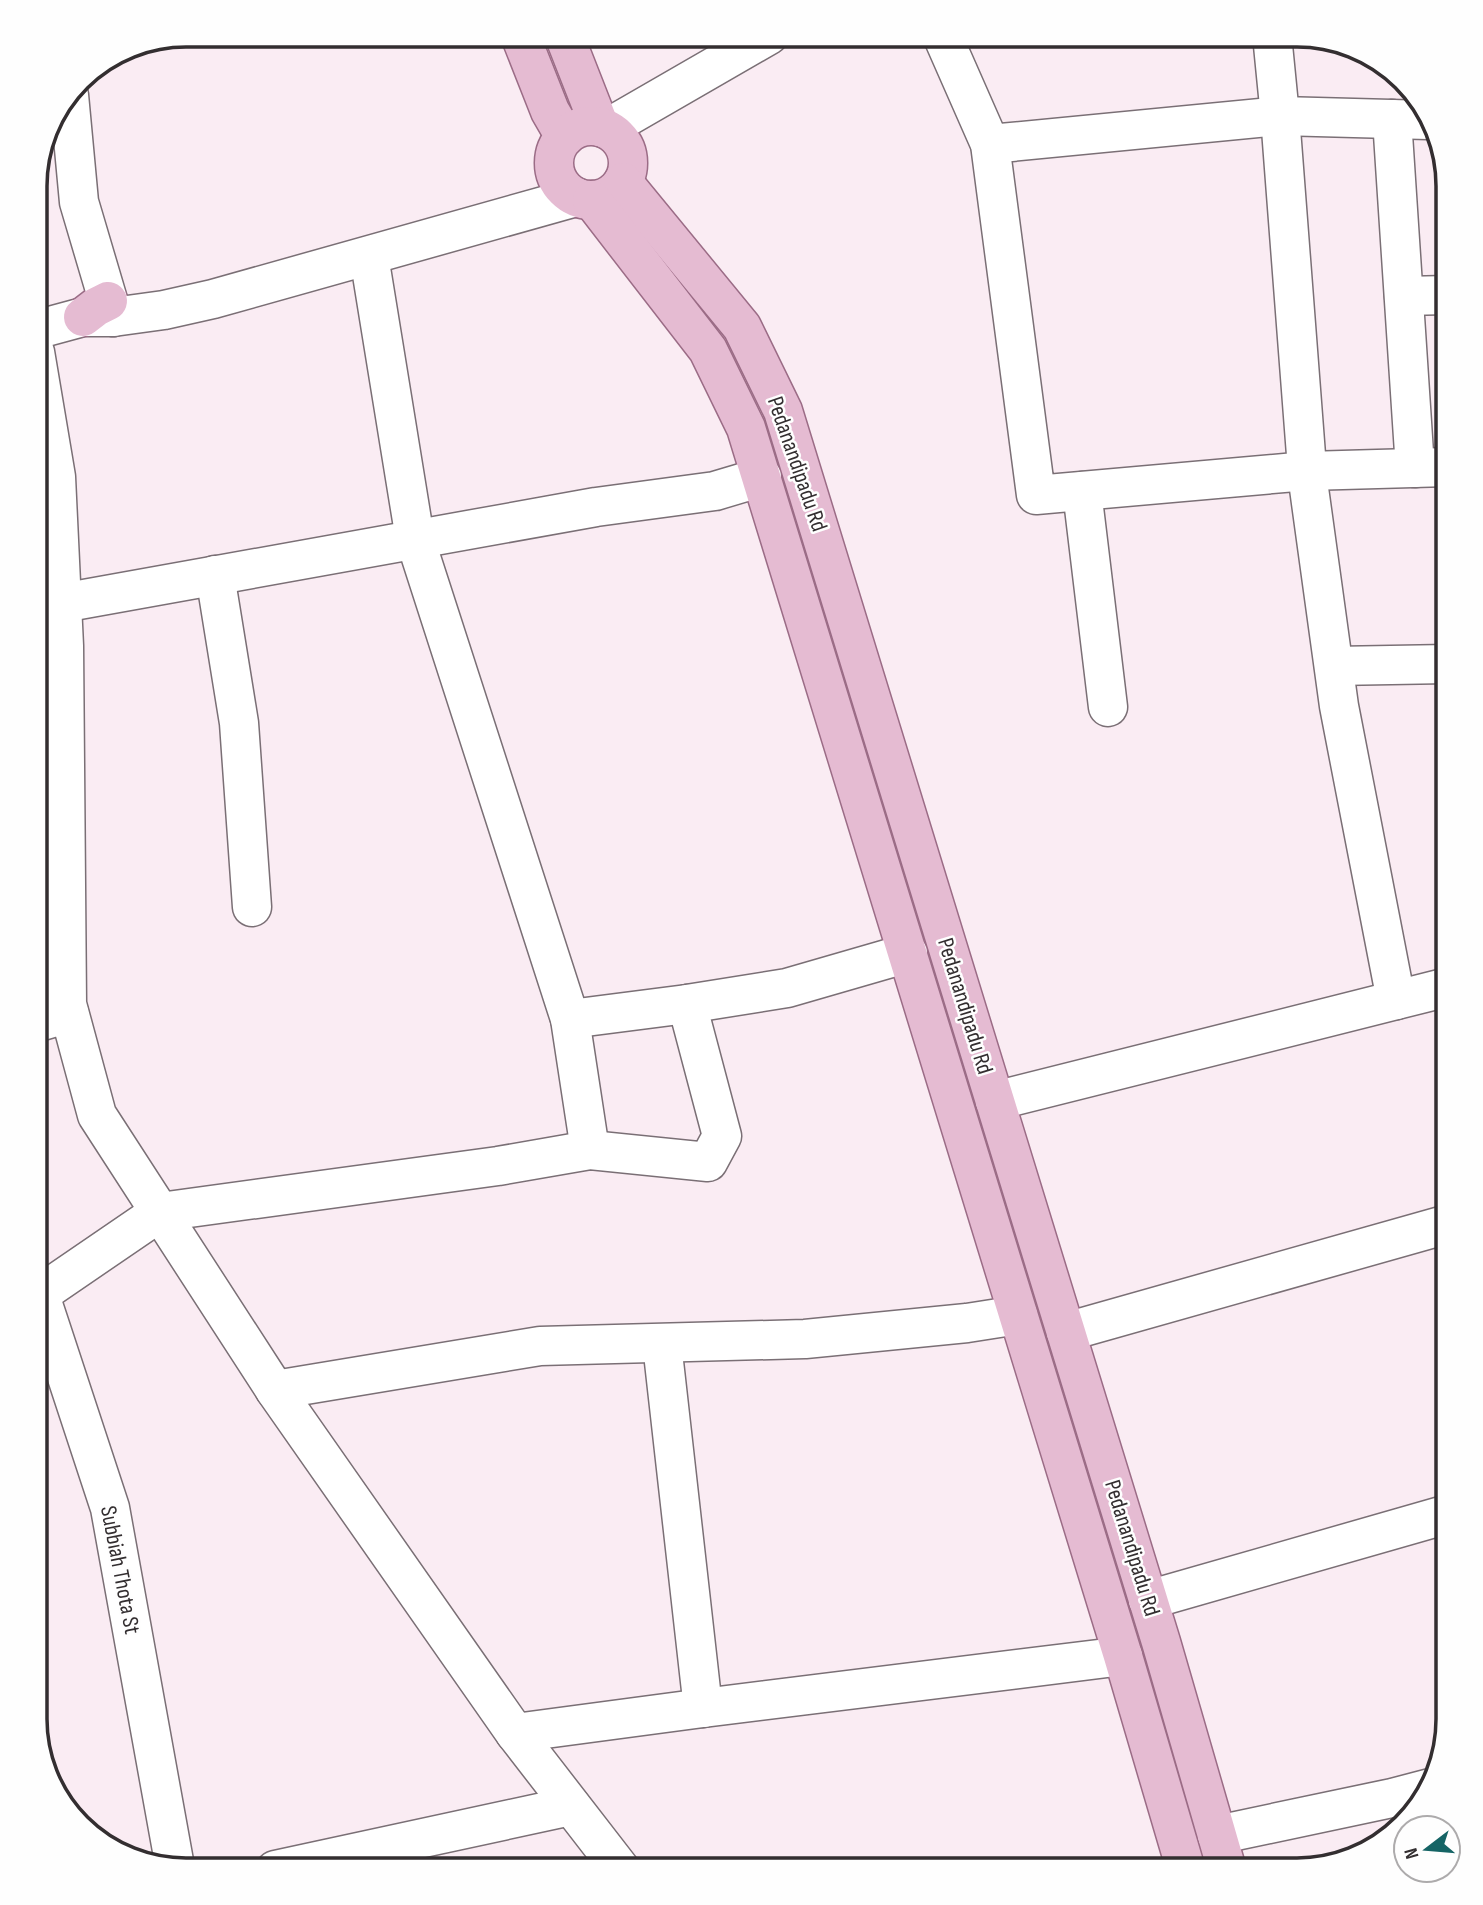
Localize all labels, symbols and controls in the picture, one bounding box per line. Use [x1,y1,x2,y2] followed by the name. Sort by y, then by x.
[761,393,833,535] street label: Pedanandipadu Rd
[931,935,999,1077] street label: Pedanandipadu Rd
[1098,1477,1166,1619] street label: Pedanandipadu Rd
[94,1504,146,1636] street label: Subbiah Thota St
[1392,1814,1462,1884] north arrow
[1400,1845,1425,1861] text: N

